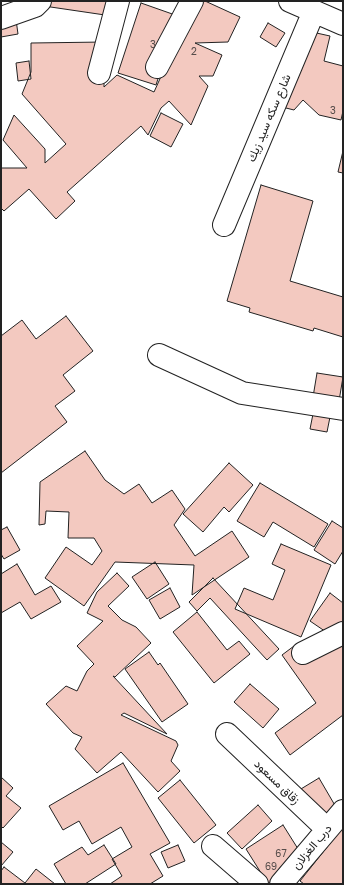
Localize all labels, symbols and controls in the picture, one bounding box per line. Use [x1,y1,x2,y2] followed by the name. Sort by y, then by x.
[150,39,156,51] house number: 3
[191,46,197,58] house number: 2
[244,72,294,164] street label: شارع سكه سيد زيك
[330,105,336,117] house number: 3
[251,757,303,807] street label: زقاق مسعود
[289,822,335,872] street label: درب الغزلان
[275,848,287,860] house number: 67
[265,861,277,873] house number: 69

